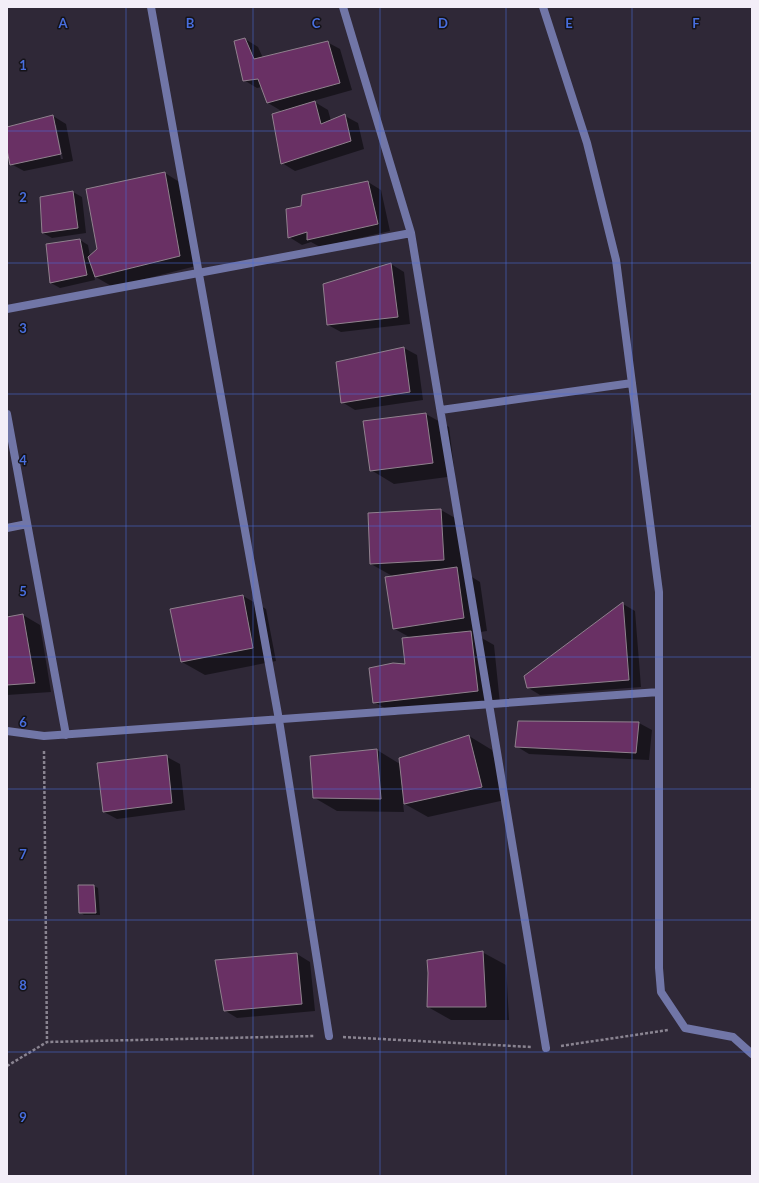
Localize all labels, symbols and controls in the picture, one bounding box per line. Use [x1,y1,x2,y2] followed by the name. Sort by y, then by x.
[57,15,68,31] text: A
[186,15,195,31] text: B
[312,15,321,31] text: C
[438,15,448,31] text: D
[565,15,573,31] text: E
[692,15,700,31] text: F
[19,57,27,73] text: 1
[19,189,27,205] text: 2
[19,320,27,336] text: 3
[19,452,27,468] text: 4
[19,583,27,599] text: 5
[19,714,27,730] text: 6
[19,846,27,862] text: 7
[19,977,27,993] text: 8
[19,1109,27,1125] text: 9

